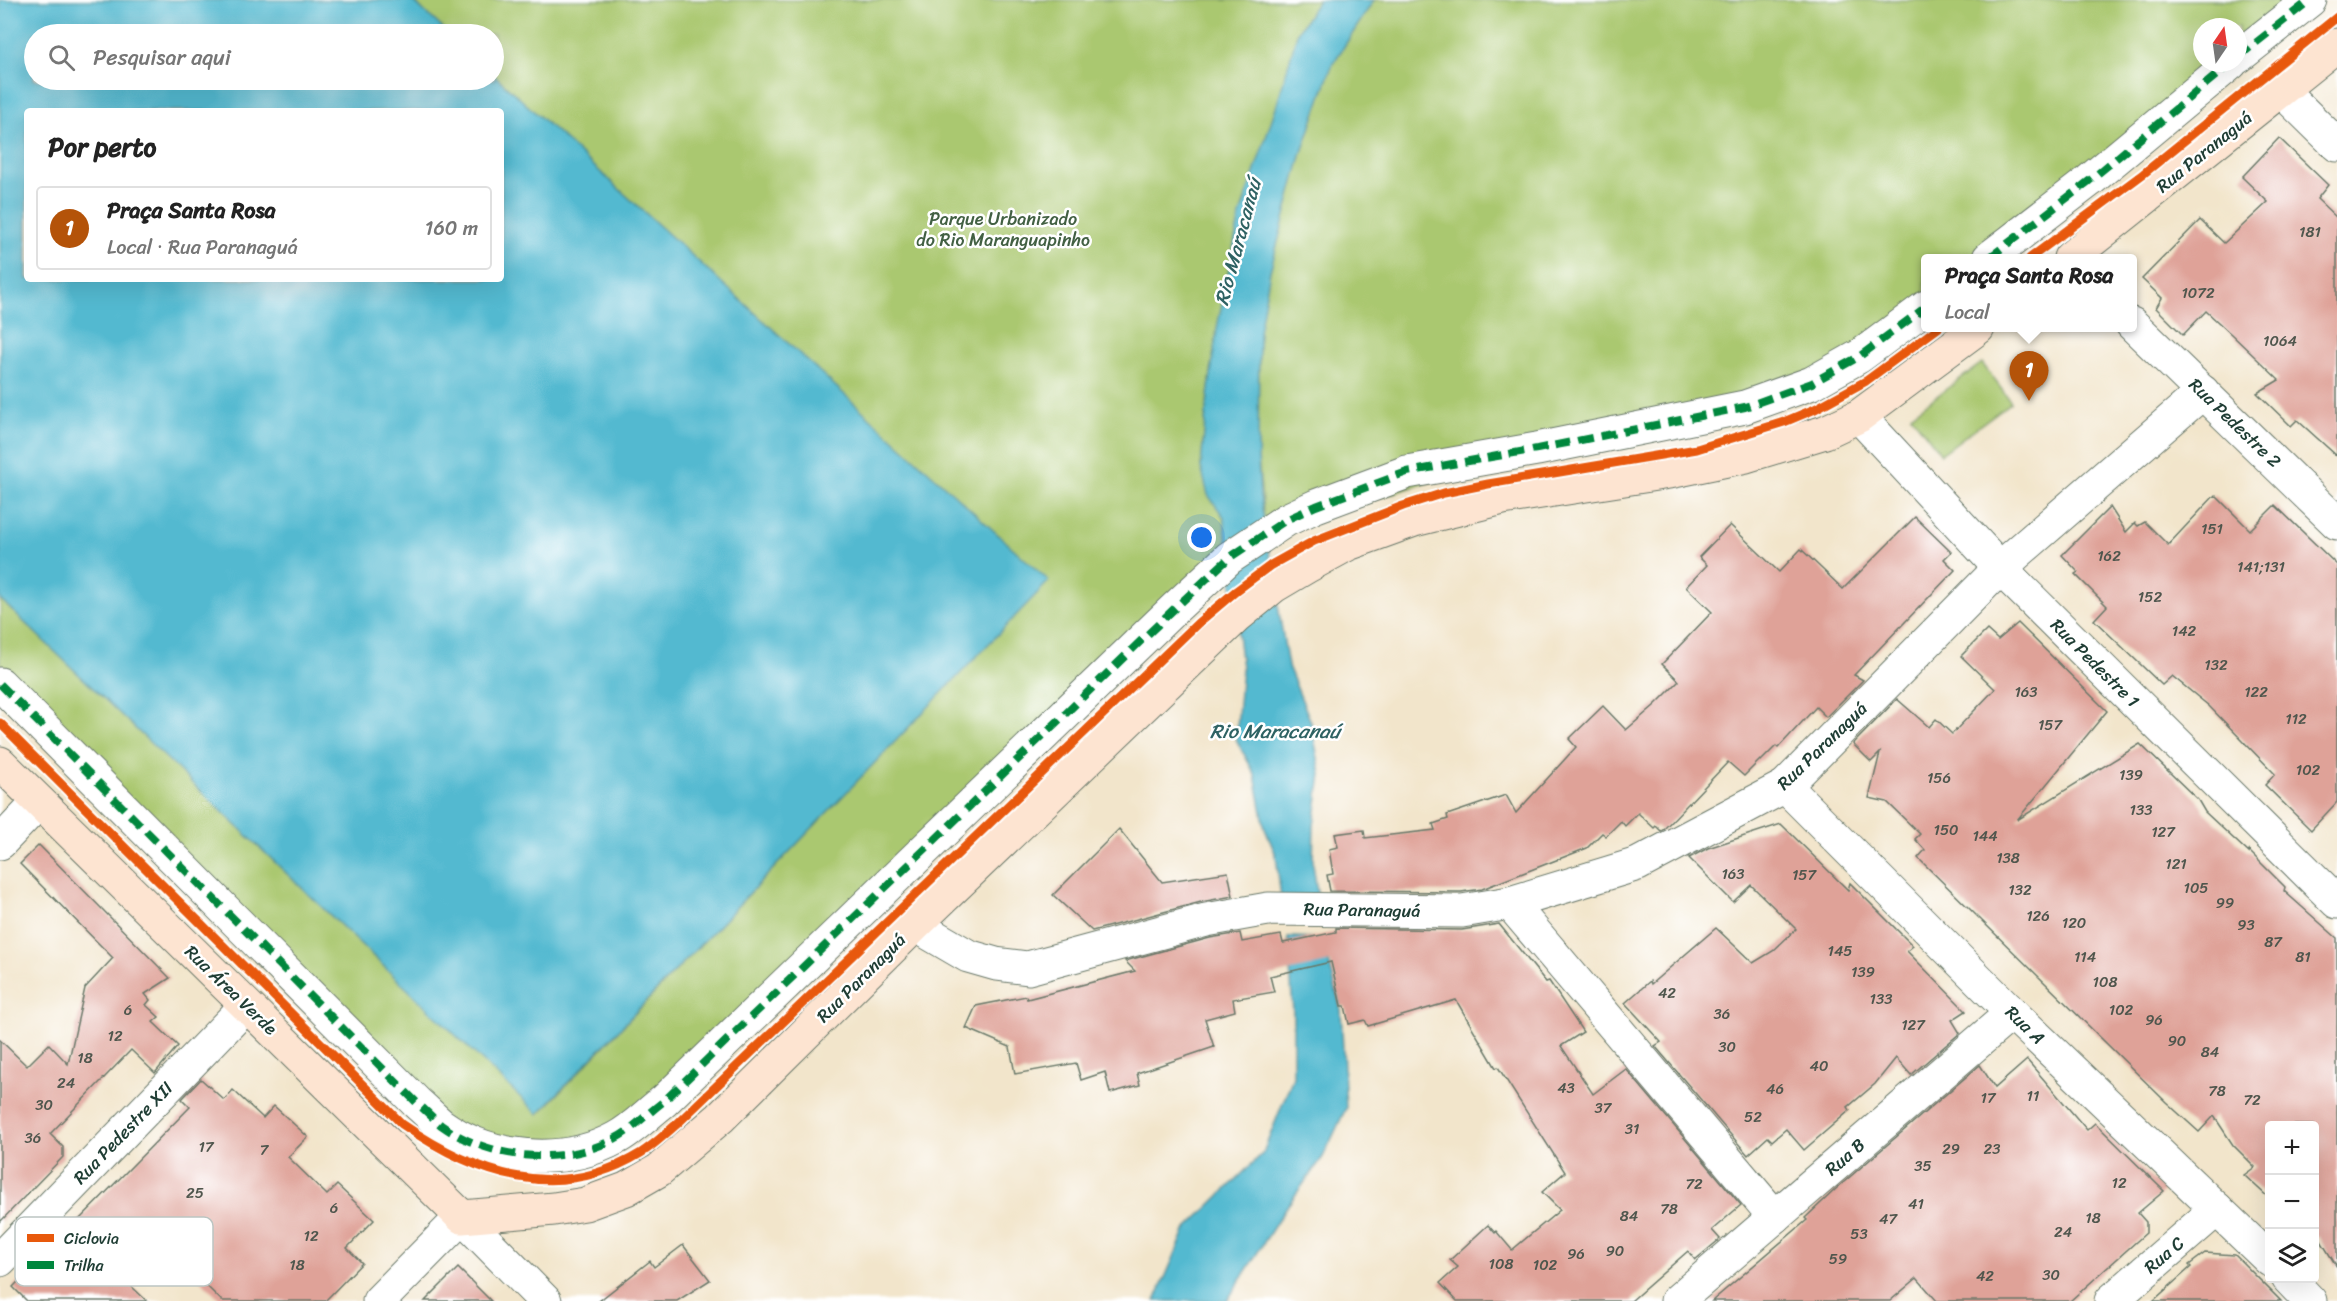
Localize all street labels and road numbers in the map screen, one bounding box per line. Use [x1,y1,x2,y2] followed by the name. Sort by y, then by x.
[2149,103,2259,201] street label: Rua Paranaguá
[2181,370,2289,476] street label: Rua Pedestre 2
[2042,610,2148,716] street label: Rua Pedestre 1
[1769,694,1875,798] street label: Rua Paranaguá
[1303,893,1421,927] street label: Rua Paranaguá
[808,925,914,1031] street label: Rua Paranaguá
[177,937,285,1043] street label: Rua Área Verde
[1997,997,2053,1053] street label: Rua A
[65,1073,181,1192] street label: Rua Pedestre XII
[1817,1130,1873,1184] street label: Rua B
[2136,1228,2192,1282] street label: Rua C

